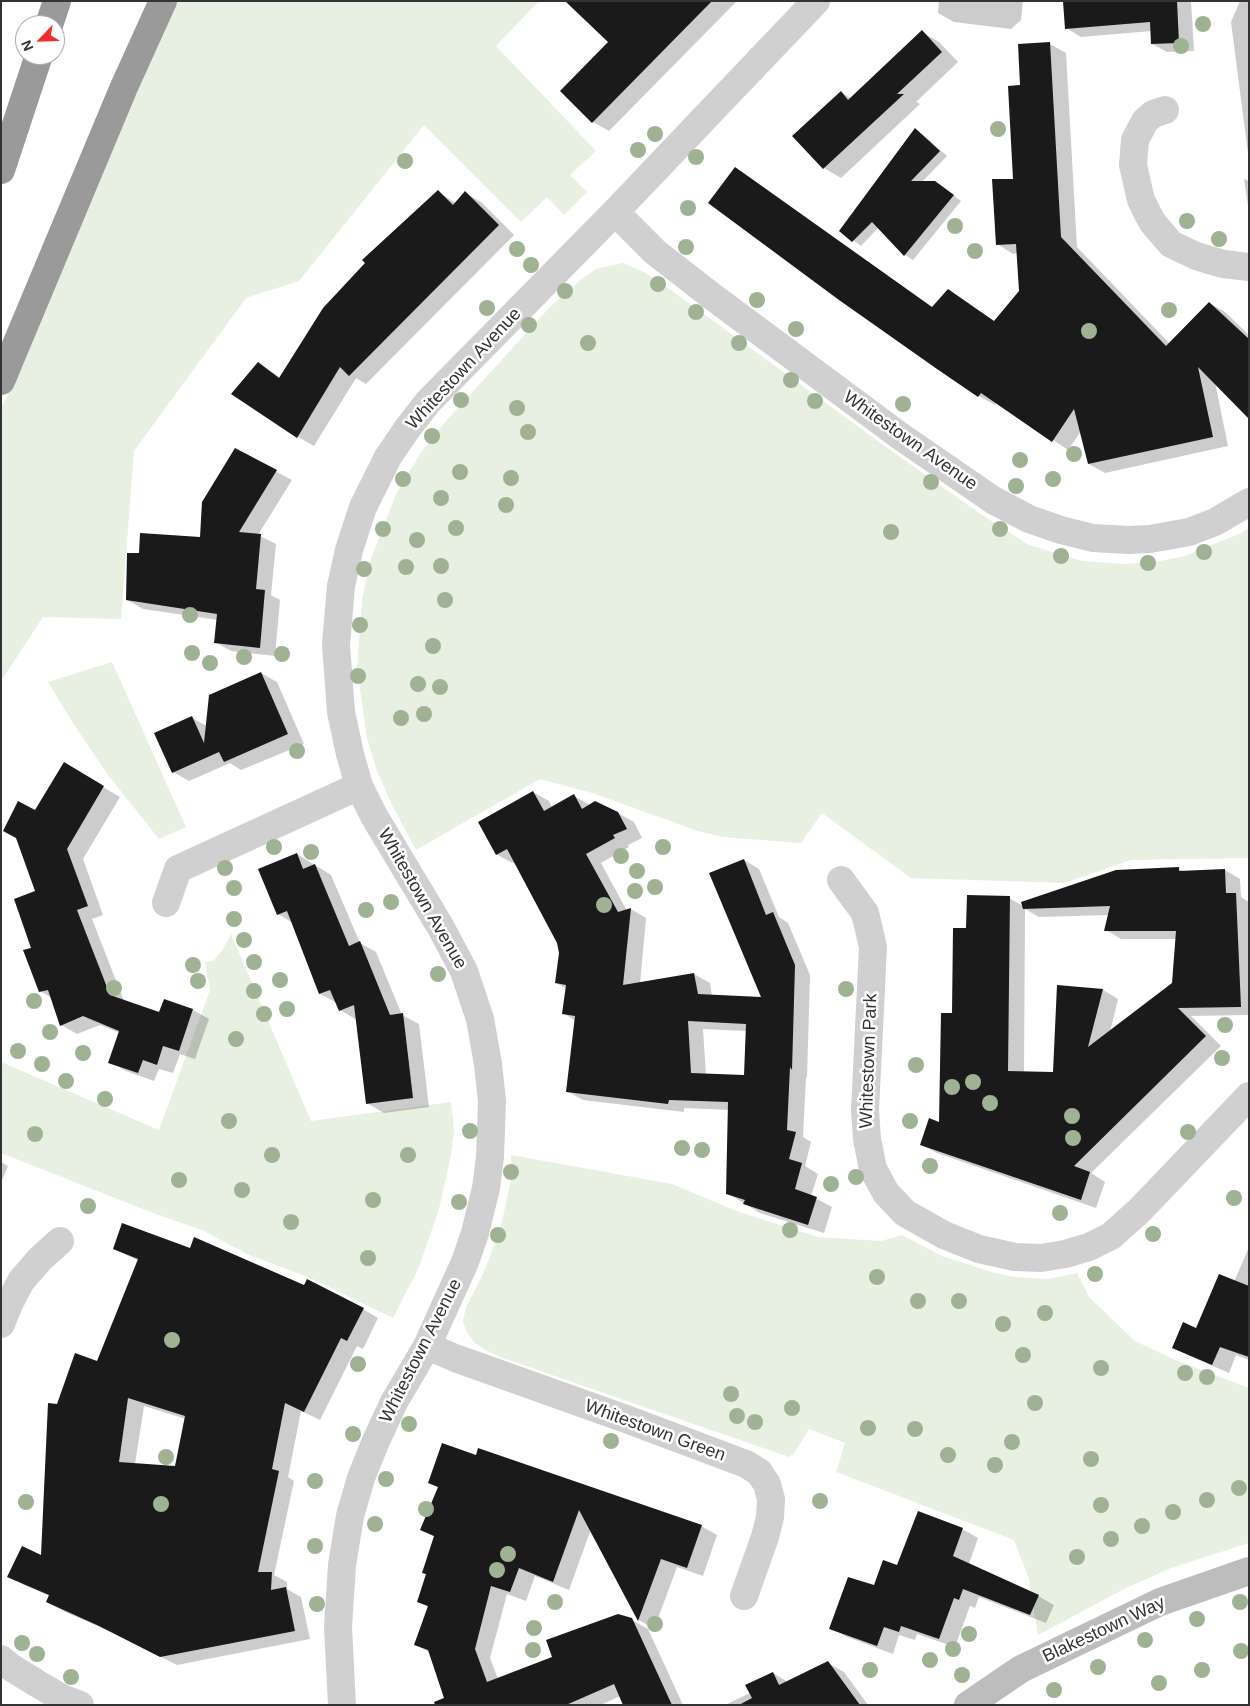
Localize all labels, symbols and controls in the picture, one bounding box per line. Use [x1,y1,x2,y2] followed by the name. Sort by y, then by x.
[15,15,65,65] north arrow
[18,38,37,54] text: N
[402,304,526,434] street label: Whitestown Avenue
[839,387,981,495] street label: Whitestown Avenue
[373,825,471,973] street label: Whitestown Avenue
[856,993,882,1129] street label: Whitestown Park
[375,1275,467,1427] street label: Whitestown Avenue
[582,1396,728,1466] street label: Whitestown Green
[1039,1592,1169,1668] street label: Blakestown Way

